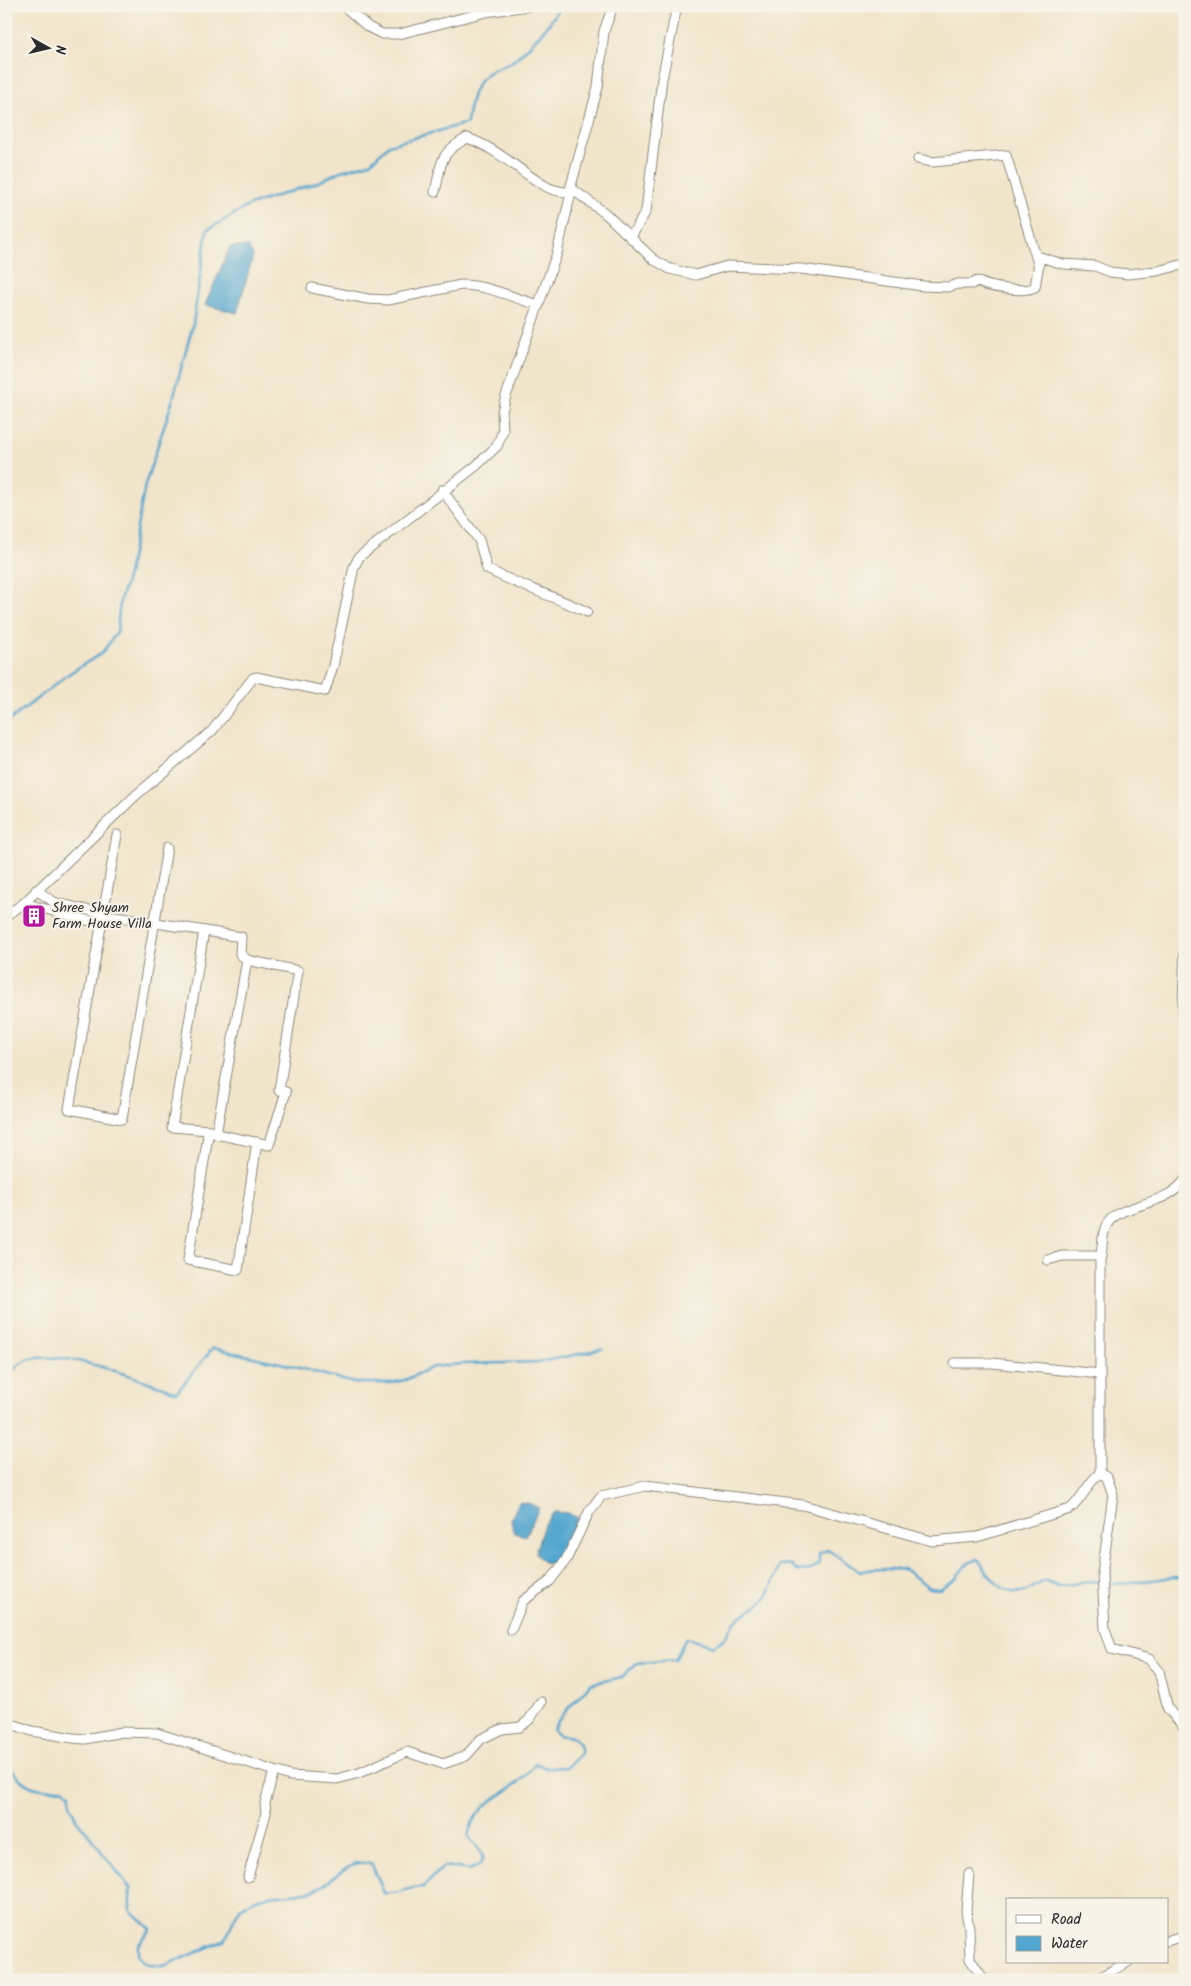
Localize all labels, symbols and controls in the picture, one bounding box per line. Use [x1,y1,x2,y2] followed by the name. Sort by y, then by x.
[22,22,72,72] north arrow
[48,44,71,56] text: N
[52,897,152,935] place label: Shree Shyam Farm House Villa
[21,903,47,929] building icon: Shree Shyam Farm House Villa
[1006,1898,1168,1964] legend
[1051,1908,1082,1932] text: Road
[1051,1932,1088,1956] text: Water

